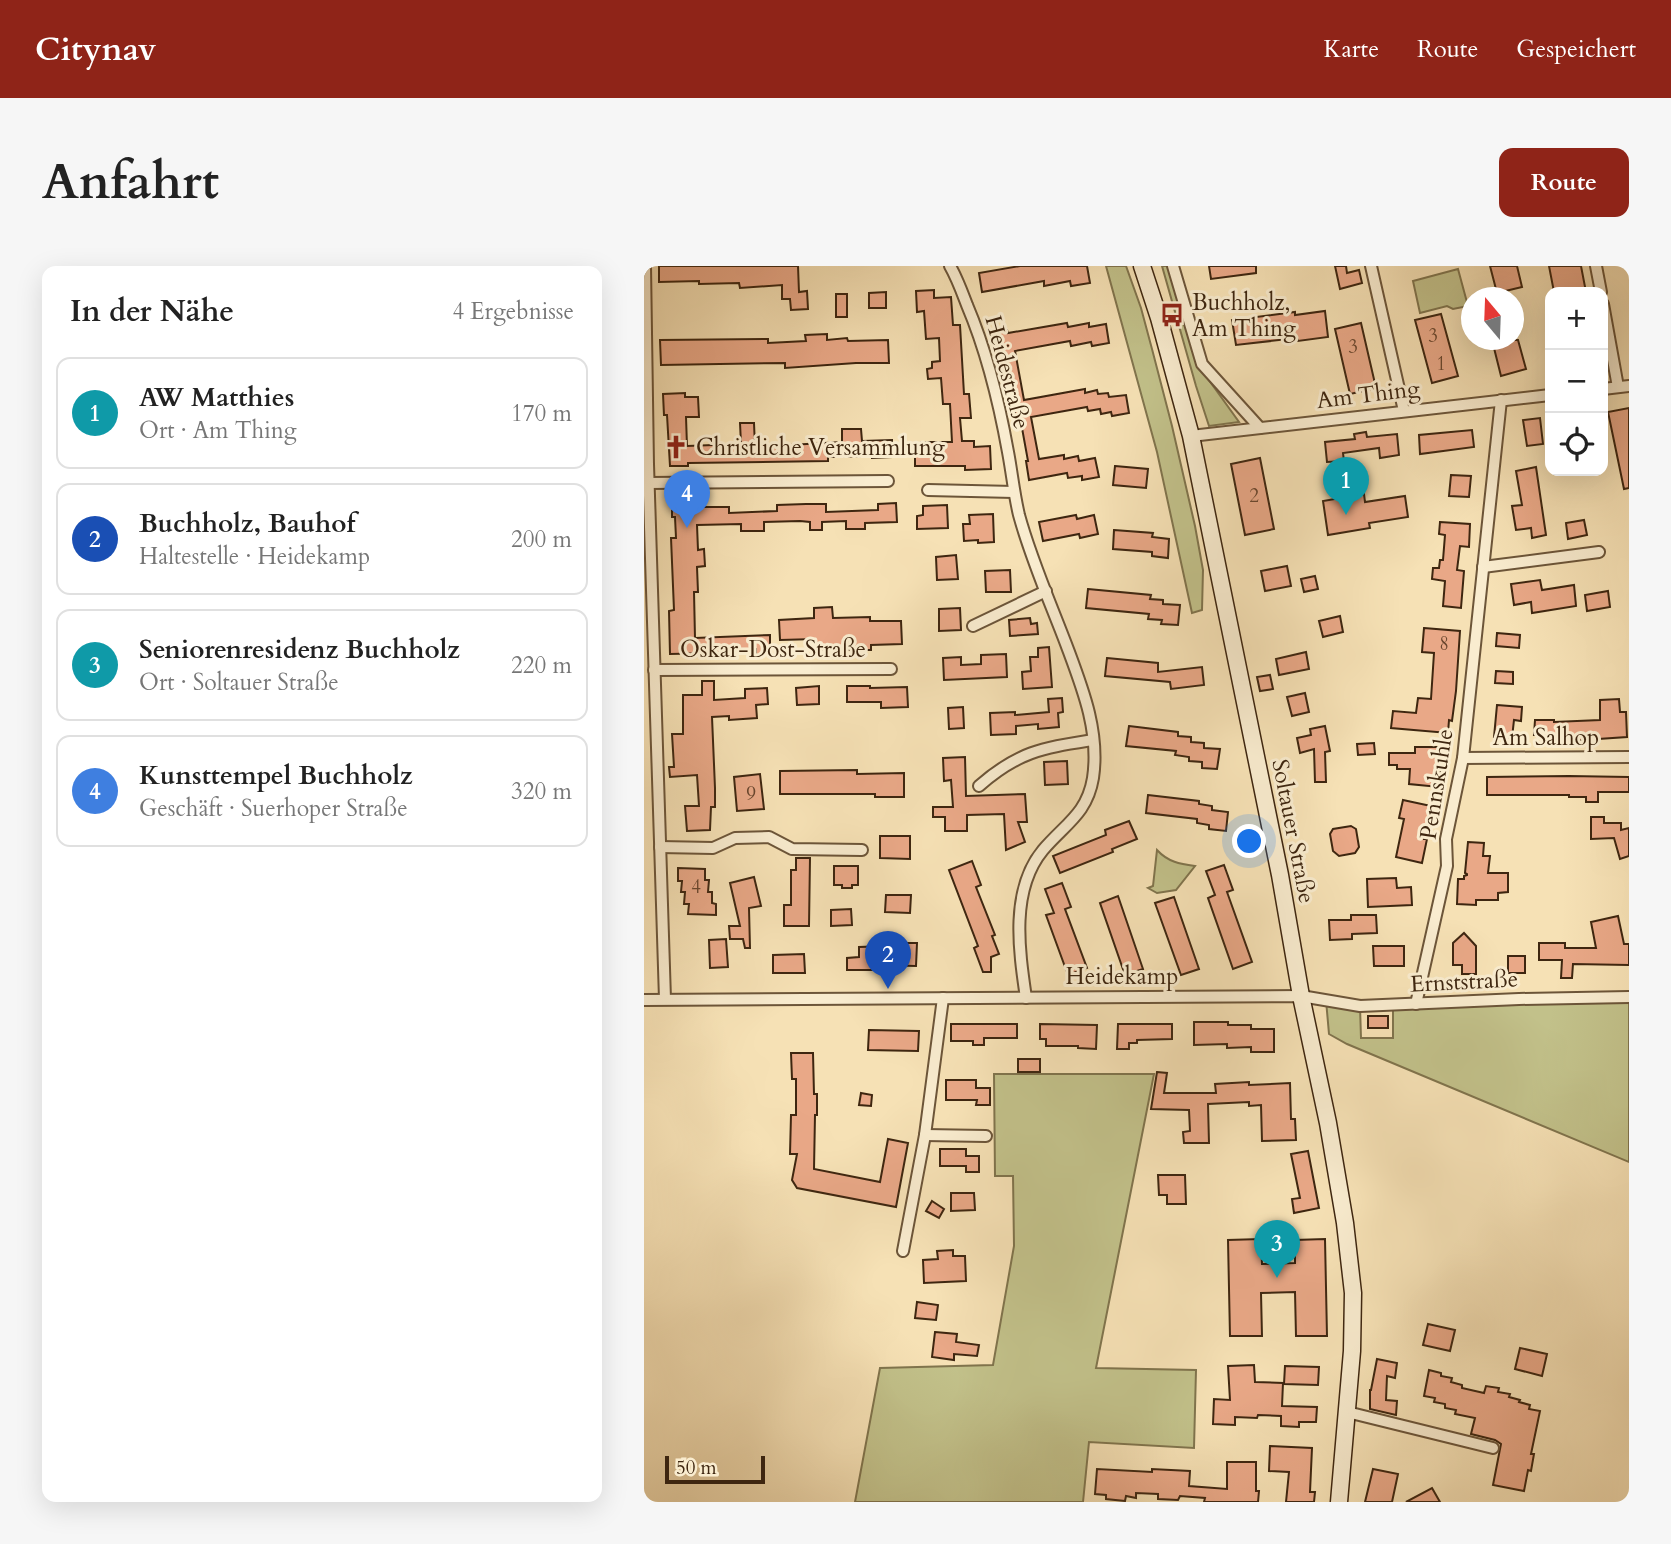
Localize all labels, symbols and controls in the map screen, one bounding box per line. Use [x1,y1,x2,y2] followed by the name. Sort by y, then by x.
[35,27,156,72] text: Citynav
[1324,33,1379,66] text: Karte
[1417,33,1478,66] text: Route
[1516,33,1636,66] text: Gespeichert
[1499,148,1629,217] button: Route
[42,149,219,216] text: Anfahrt
[1192,287,1296,344] place label: Buchholz, Am Thing
[1461,287,1524,350] north arrow
[1545,287,1608,476] map controls
[1545,287,1608,350] button: +
[70,291,234,332] text: In der Nähe
[452,296,574,327] text: 4 Ergebnisse
[1158,301,1186,329] bus stop icon: Buchholz, Am Thing
[977,312,1038,432] street label: Heidestraße
[1428,323,1438,349] house number: 3
[1348,334,1358,360] house number: 3
[1545,350,1608,413] button: −
[1436,351,1446,377] house number: 1
[1315,373,1422,416] street label: Am Thing
[139,380,294,415] text: AW Matthies
[89,398,101,429] text: 1
[511,398,572,429] text: 170 m
[1545,413,1608,476] button: locate
[139,415,297,446] text: Ort · Am Thing
[696,432,945,463] place label: Christliche Versammlung
[662,433,690,461] church icon: Christliche Versammlung
[1323,457,1369,515] pin: 1
[664,470,710,528] pin: 4
[1249,483,1259,509] house number: 2
[139,506,355,541] text: Buchholz, Bauhof
[89,524,101,555] text: 2
[511,524,572,555] text: 200 m
[139,541,370,572] text: Haltestelle · Heidekamp
[1439,631,1449,657] house number: 8
[139,632,460,667] text: Seniorenresidenz Buchholz
[680,634,866,665] street label: Oskar-Dost-Straße
[89,650,101,681] text: 3
[511,650,572,681] text: 220 m
[139,667,339,698] text: Ort · Soltauer Straße
[1493,722,1599,753] street label: Am Salhop
[1412,726,1461,842] street label: Pennskuhle
[1264,757,1323,906] street label: Soltauer Straße
[139,758,413,793] text: Kunsttempel Buchholz
[89,776,101,807] text: 4
[511,776,572,807] text: 320 m
[746,781,756,807] house number: 9
[139,793,408,824] text: Geschäft · Suerhoper Straße
[1232,824,1266,858] your location
[691,874,701,900] house number: 4
[865,931,911,989] pin: 2
[1066,961,1178,992] street label: Heidekamp
[1409,963,1519,1000] street label: Ernststraße
[1254,1220,1300,1278] pin: 3
[665,1453,765,1485] scale bar
[676,1455,717,1481] text: 50 m

